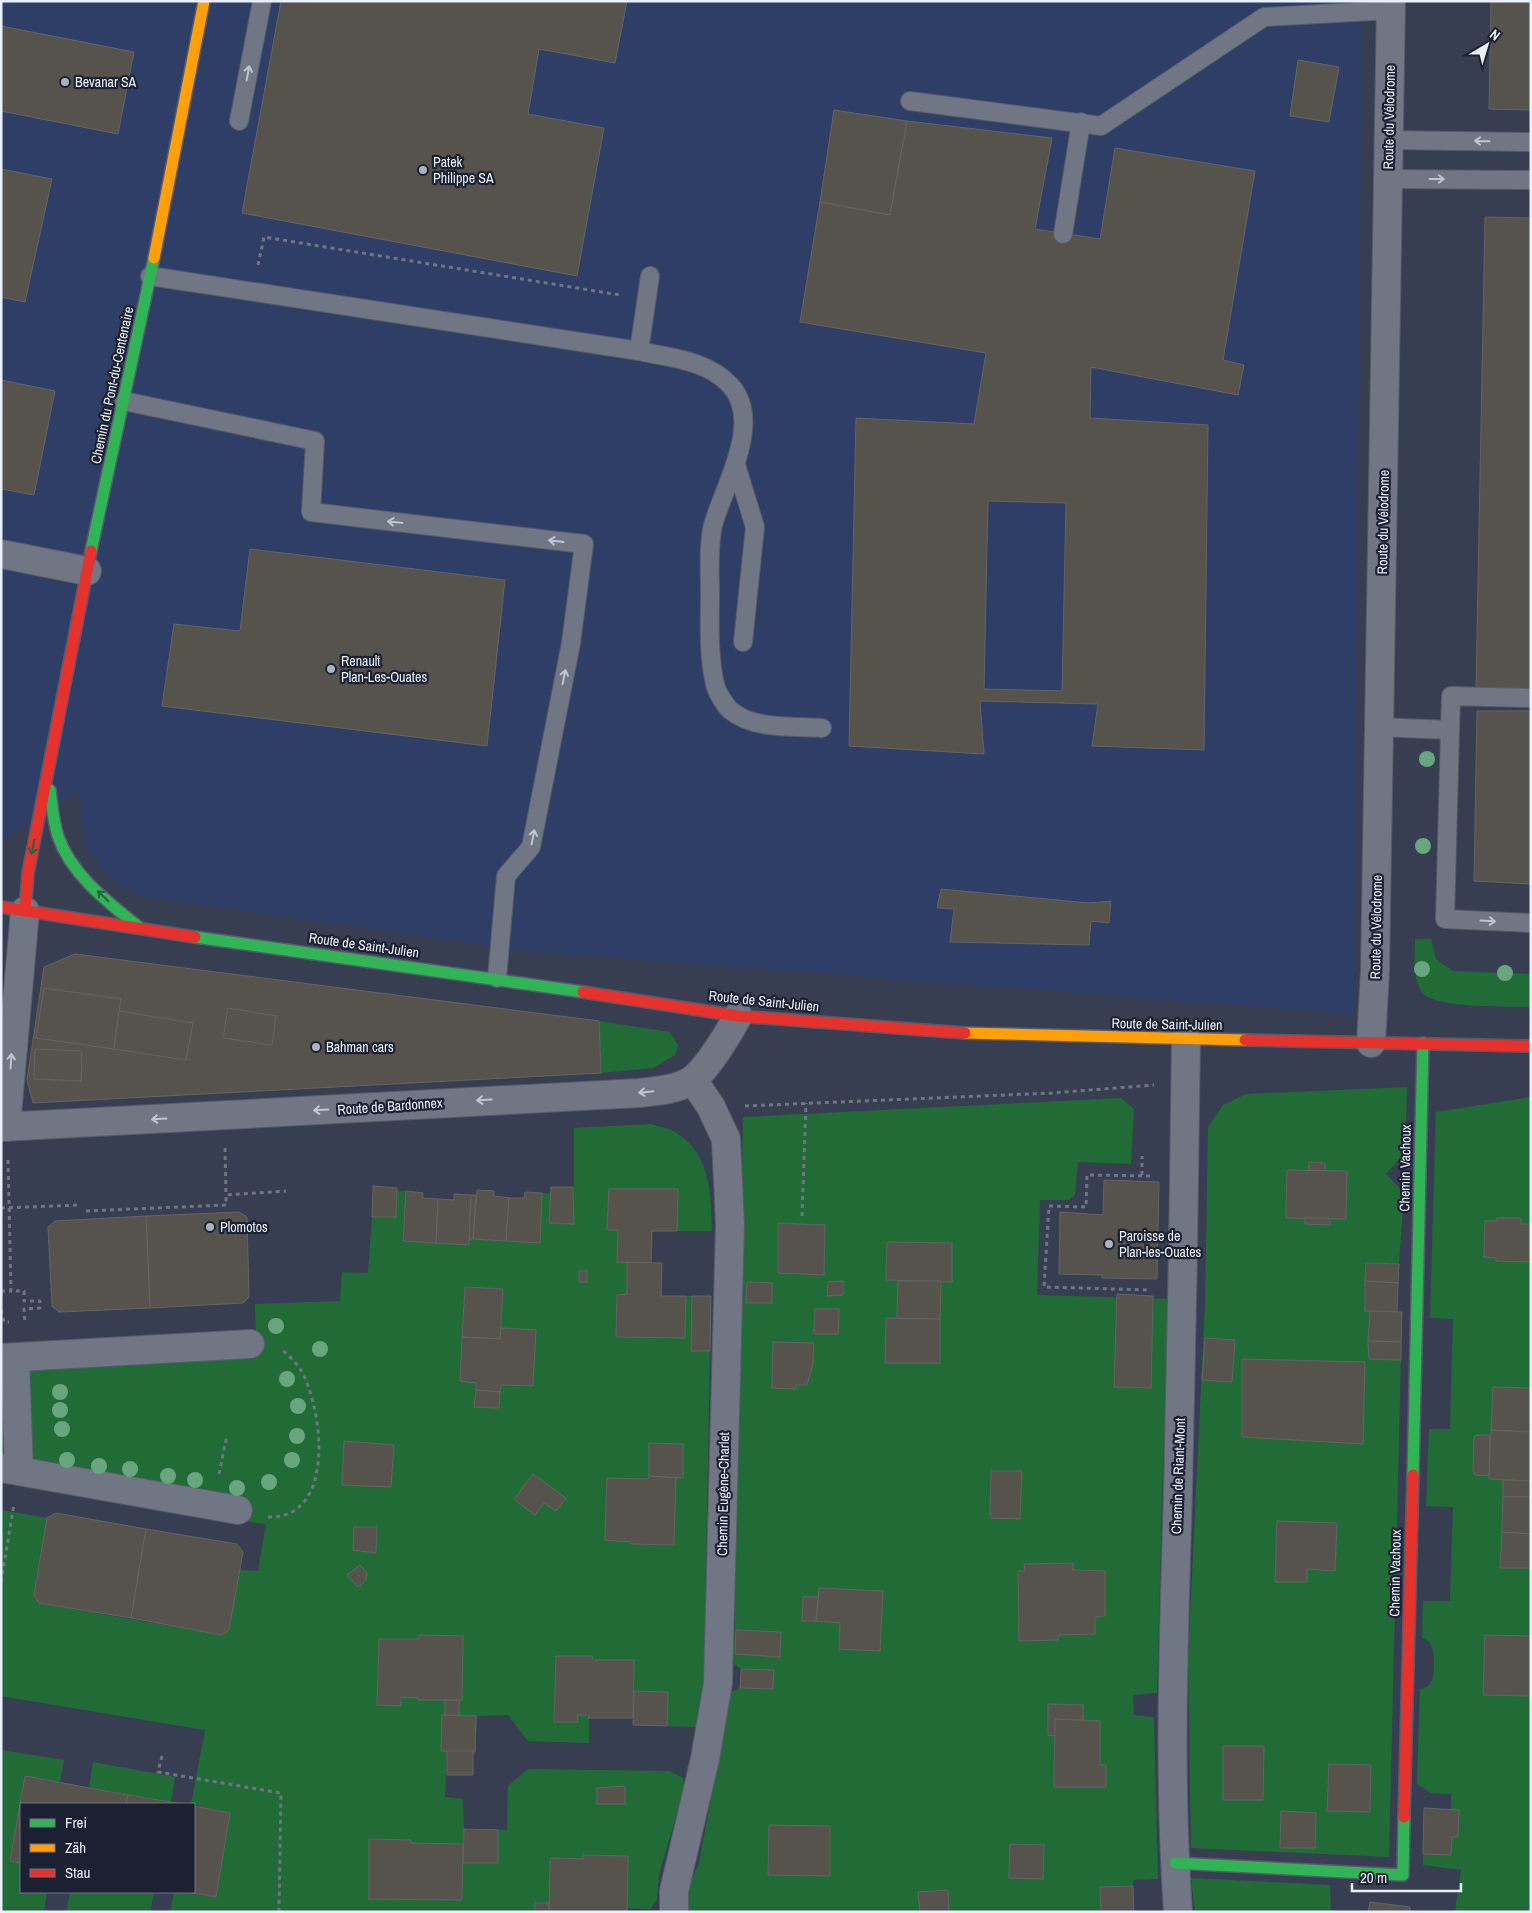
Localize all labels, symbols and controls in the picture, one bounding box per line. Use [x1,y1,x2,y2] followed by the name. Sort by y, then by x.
[1462,20,1512,70] north arrow
[1486,25,1504,44] text: N
[244,65,254,81] one-way arrow
[1379,65,1399,169] street label: Route du Vélodrome
[75,73,137,91] place label: Bevanar SA
[59,76,71,88] marker: Bevanar SA
[1474,136,1490,146] one-way arrow
[433,153,494,187] place label: Patek Philippe SA
[417,164,429,176] marker: Patek Philippe SA
[1428,174,1444,184] one-way arrow
[87,305,137,465] street label: Chemin du Pont-du-Centenaire
[1373,470,1393,574] street label: Route du Vélodrome
[387,517,403,527] one-way arrow
[548,536,564,546] one-way arrow
[341,652,427,686] place label: Renault Plan-Les-Ouates
[325,663,337,675] marker: Renault Plan-Les-Ouates
[560,670,570,686] one-way arrow
[529,829,538,845] one-way arrow
[28,838,38,854] one-way arrow
[1366,875,1386,979] street label: Route du Vélodrome
[97,890,109,902] one-way arrow
[1479,916,1495,926] one-way arrow
[308,928,420,962] street label: Route de Saint-Julien
[708,986,820,1016] street label: Route de Saint-Julien
[1111,1014,1223,1034] street label: Route de Saint-Julien
[326,1038,394,1056] place label: Bahman cars
[310,1041,322,1053] marker: Bahman cars
[6,1053,16,1069] one-way arrow
[638,1087,654,1097] one-way arrow
[337,1093,443,1119] street label: Route de Bardonnex
[476,1096,492,1105] one-way arrow
[314,1106,330,1115] one-way arrow
[151,1114,167,1123] one-way arrow
[1395,1124,1415,1212] street label: Chemin Vachoux
[220,1218,268,1236] place label: Plomotos
[204,1221,216,1233] marker: Plomotos
[1119,1227,1202,1261] place label: Paroisse de Plan-les-Ouates
[1103,1238,1115,1250] marker: Paroisse de Plan-les-Ouates
[1167,1418,1189,1534] street label: Chemin de Riant-Mont
[713,1432,733,1556] street label: Chemin Eugène-Charlet
[1385,1529,1405,1617] street label: Chemin Vachoux
[20,1803,195,1893] legend
[65,1812,87,1833] text: Frei
[65,1837,86,1858] text: Zäh
[1352,1860,1461,1892] scale bar
[65,1862,90,1883] text: Stau
[1360,1867,1387,1888] text: 20 m

